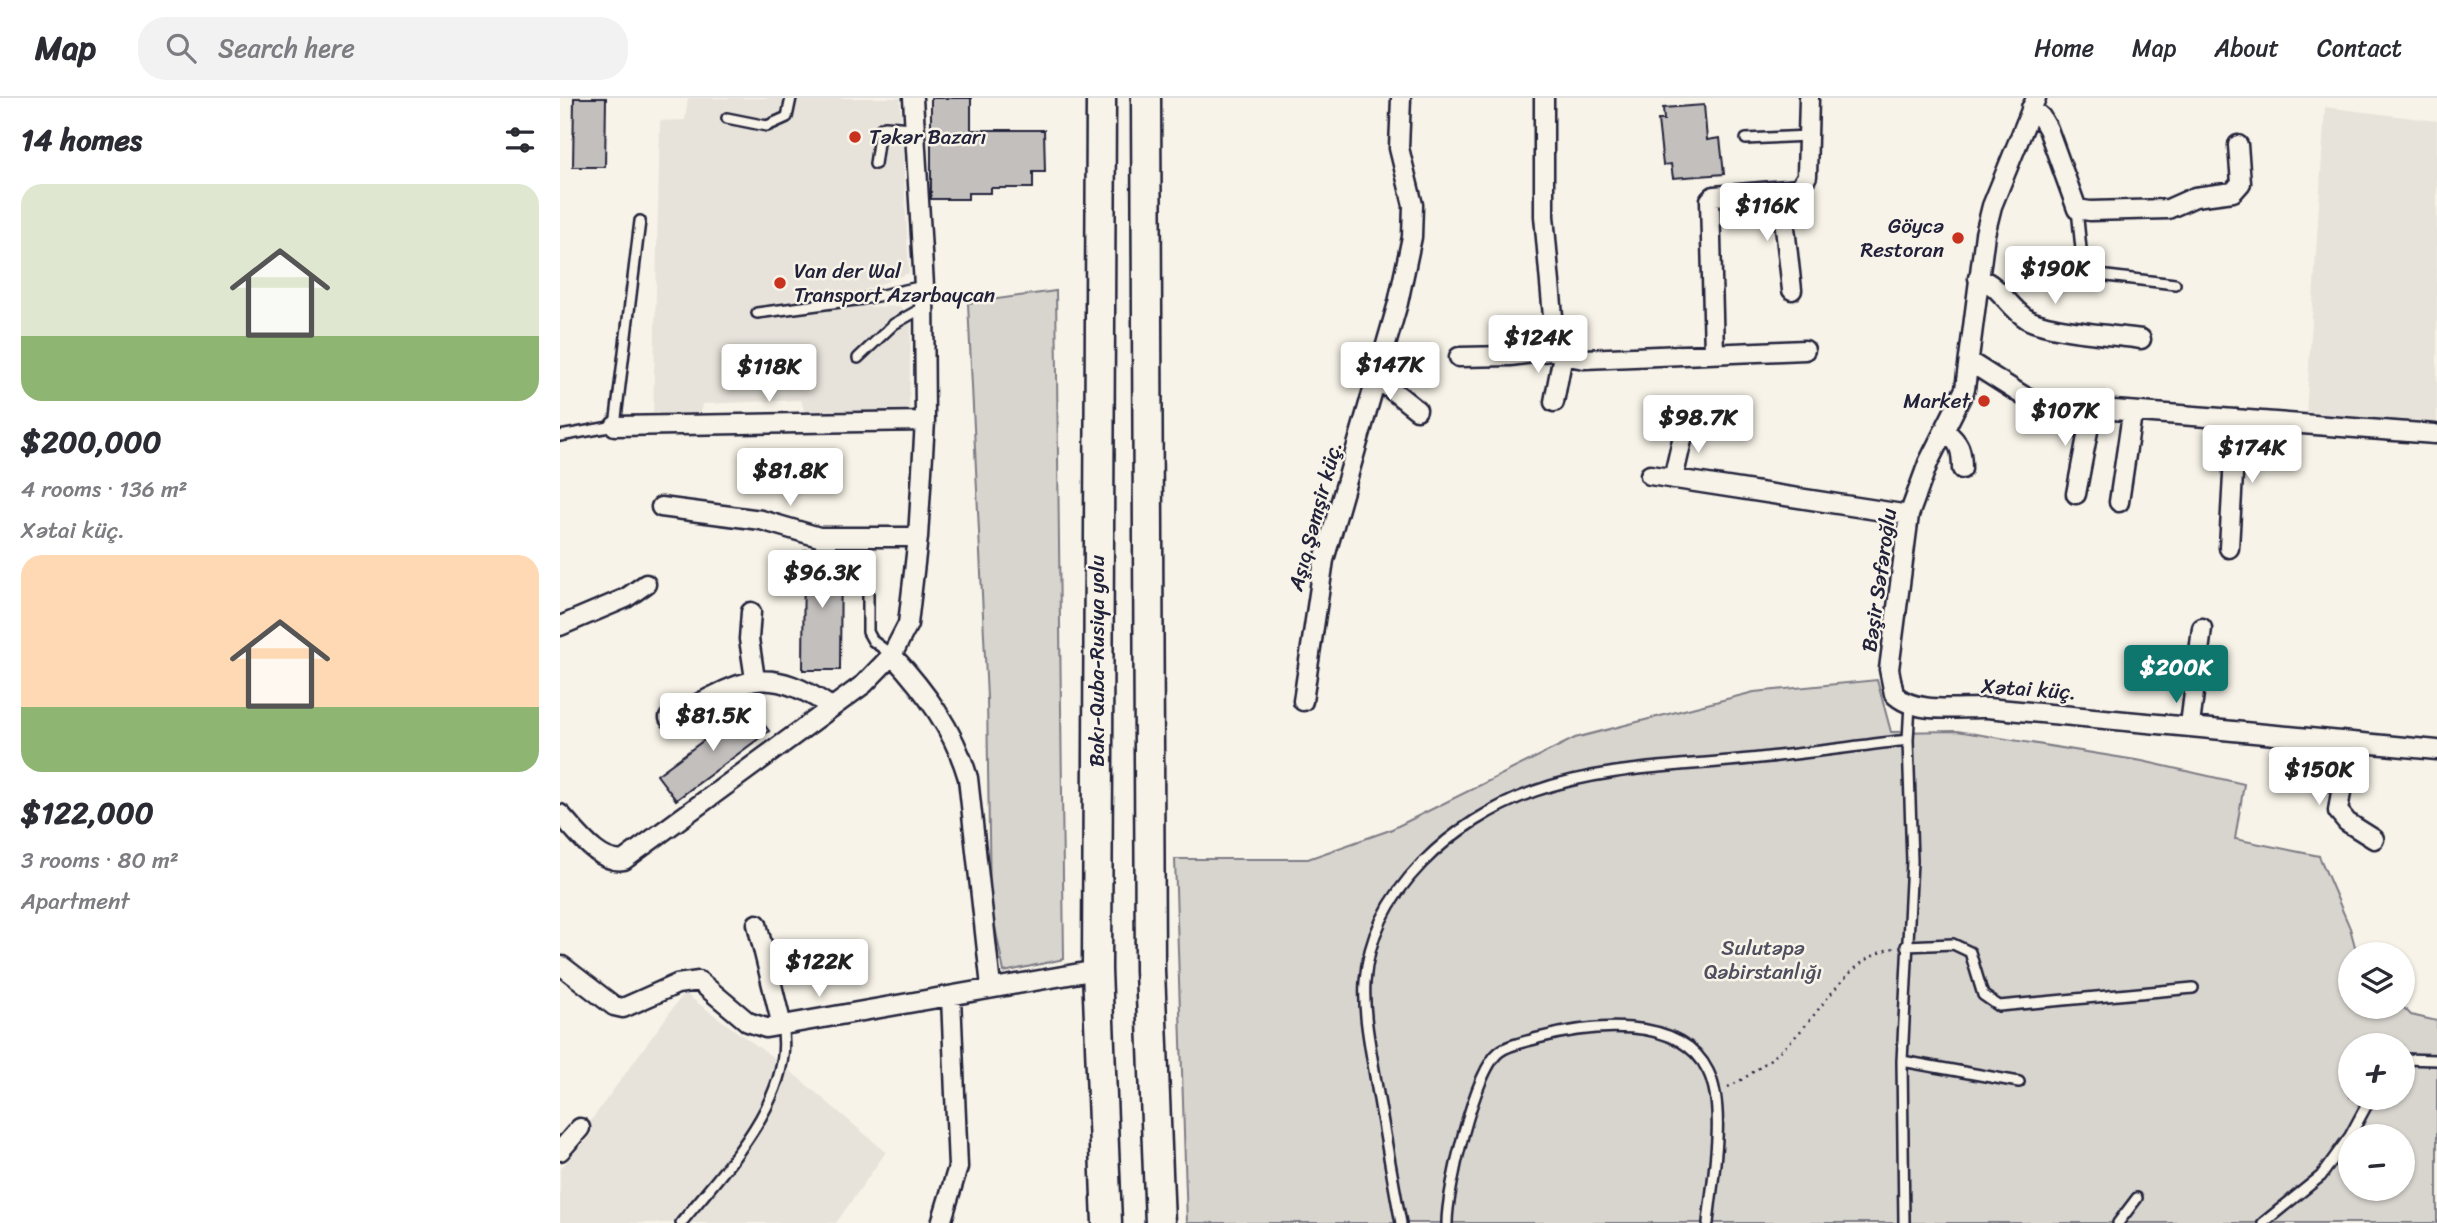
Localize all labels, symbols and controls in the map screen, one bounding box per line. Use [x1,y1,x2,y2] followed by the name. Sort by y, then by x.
[138,17,628,80] search box
[35,19,96,77] text: Map
[218,25,355,71] text: Search here
[2034,27,2094,69] text: Home
[2132,27,2176,69] text: Map
[2214,27,2279,69] text: About
[2317,27,2402,69] text: Contact
[162,29,200,67] icon: search
[21,113,142,167] text: 14 homes
[869,118,986,156] place label: Təkər Bazarı
[501,121,539,159] icon: filters
[847,129,863,145] marker: Təkər Bazarı
[1718,184,1816,243] pin: $116K
[1736,185,1798,226] text: $116K
[1860,207,1944,269] place label: Göycə Restoran
[217,230,343,356] icon: home
[1950,230,1966,246] marker: Göycə Restoran
[2006,246,2104,306] pin: $190K
[2021,248,2089,289] text: $190K
[794,252,995,314] place label: Van der Wal Transport Azərbaycan
[772,275,788,291] marker: Van der Wal Transport Azərbaycan
[1489,316,1587,375] pin: $124K
[1505,317,1571,358] text: $124K
[1341,342,1439,402] pin: $147K
[720,344,818,404] pin: $118K
[1357,344,1423,385] text: $147K
[737,346,801,387] text: $118K
[1903,382,1972,420] place label: Market
[2016,388,2114,448] pin: $107K
[2032,390,2099,431] text: $107K
[1976,393,1992,409] marker: Market
[1641,396,1755,455] pin: $98.7K
[1659,397,1737,438] text: $98.7K
[21,415,161,469] text: $200,000
[2203,426,2301,485] pin: $174K
[2219,427,2285,468] text: $174K
[1276,437,1353,596] street label: Aşıq Şəmşir küç.
[733,448,847,508] pin: $81.8K
[753,450,827,491] text: $81.8K
[21,469,188,510] text: 4 rooms · 136 m²
[1850,505,1908,654] street label: Bəşir Səfəroğlu
[21,510,125,551] text: Xətai küç.
[765,550,879,610] pin: $96.3K
[784,552,860,593] text: $96.3K
[1078,554,1116,767] street label: Bakı-Quba-Rusiya yolu
[217,601,343,727] icon: home
[2127,646,2225,705] pin: $200K
[2140,647,2212,688] text: $200K
[1979,667,2078,711] street label: Xətai küç.
[656,694,770,753] pin: $81.5K
[676,695,750,736] text: $81.5K
[2270,748,2368,807] pin: $150K
[2285,749,2353,790] text: $150K
[21,786,154,840] text: $122,000
[21,840,179,881] text: 3 rooms · 80 m²
[21,881,130,922] text: Apartment
[1704,929,1822,991] park label: Sulutəpə Qəbirstanlığı
[770,940,868,999] pin: $122K
[786,941,852,982] text: $122K
[2338,942,2415,1201] map controls
[2338,942,2415,1019] button: layers
[2338,1033,2415,1110] button: +
[2338,1124,2415,1201] button: −

